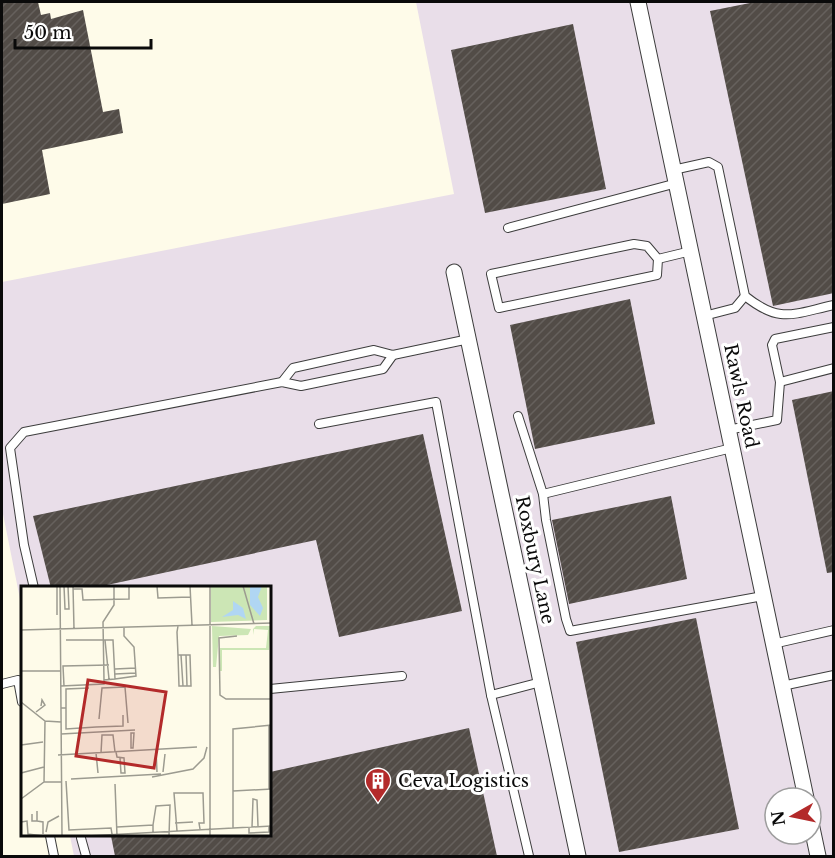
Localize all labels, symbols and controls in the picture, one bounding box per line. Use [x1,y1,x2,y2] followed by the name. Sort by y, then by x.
[15,12,152,50] scale bar
[24,22,72,44] text: 50 m
[719,342,763,450] street label: Rawls Road
[511,494,559,626] street label: Roxbury Lane
[21,586,272,837] inset map
[363,766,393,804] building icon: Ceva Logistics
[398,770,529,792] place label: Ceva Logistics
[763,786,823,846] north arrow
[767,809,789,827] text: N

